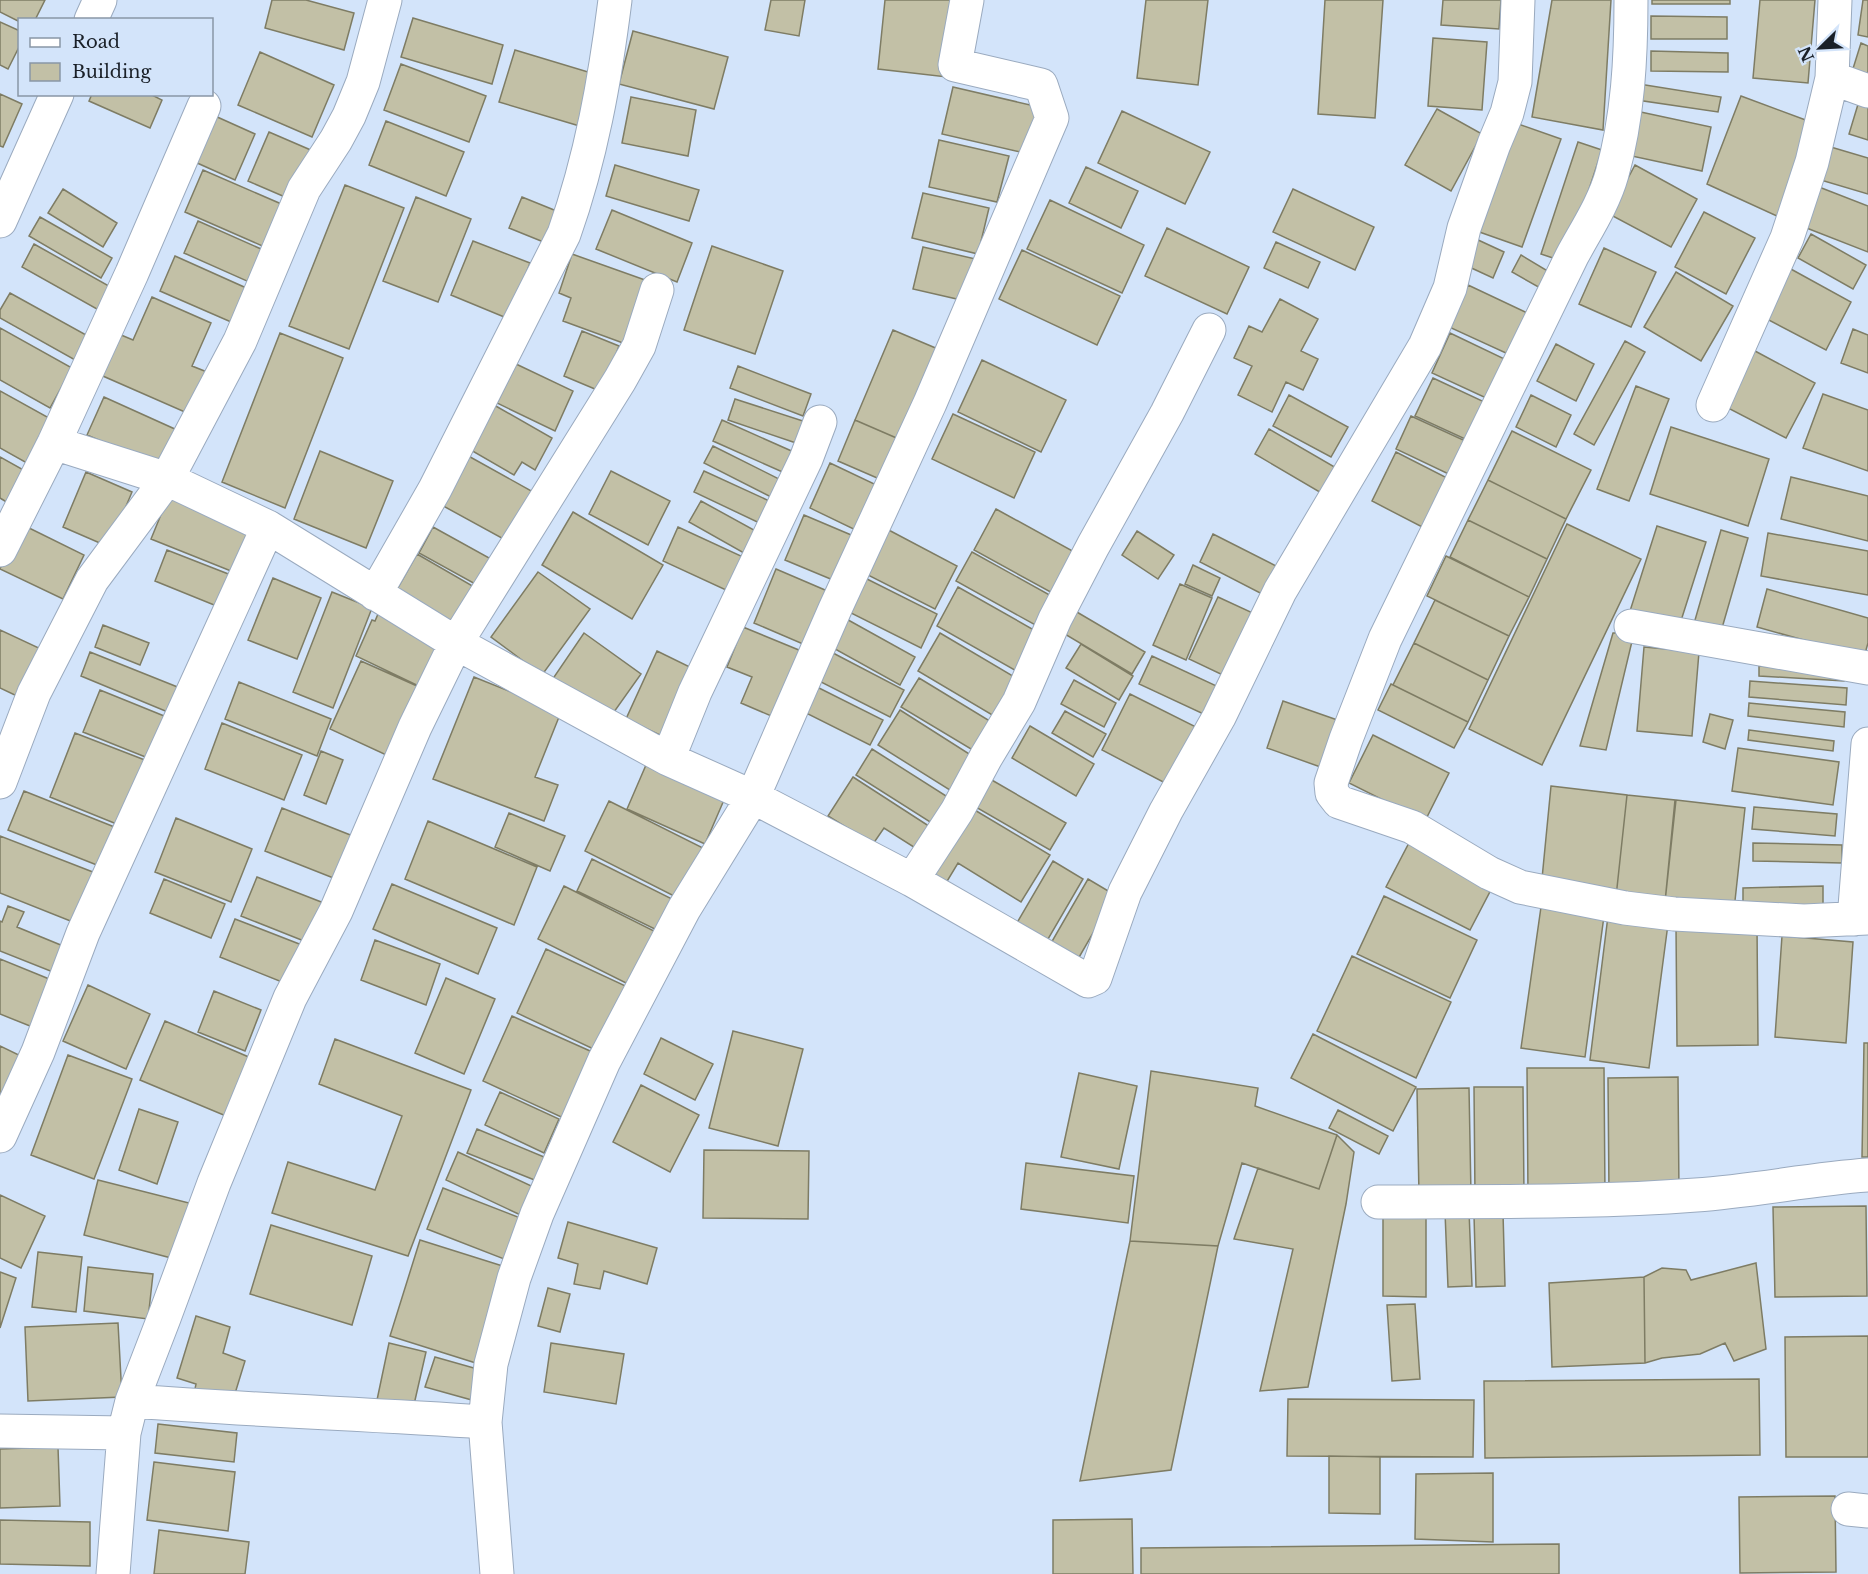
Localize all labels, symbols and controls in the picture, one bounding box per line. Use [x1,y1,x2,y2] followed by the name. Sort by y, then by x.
[18,18,213,96] legend
[1790,18,1850,78] north arrow
[72,31,120,53] text: Road
[1794,43,1818,65] text: N
[72,61,151,83] text: Building

